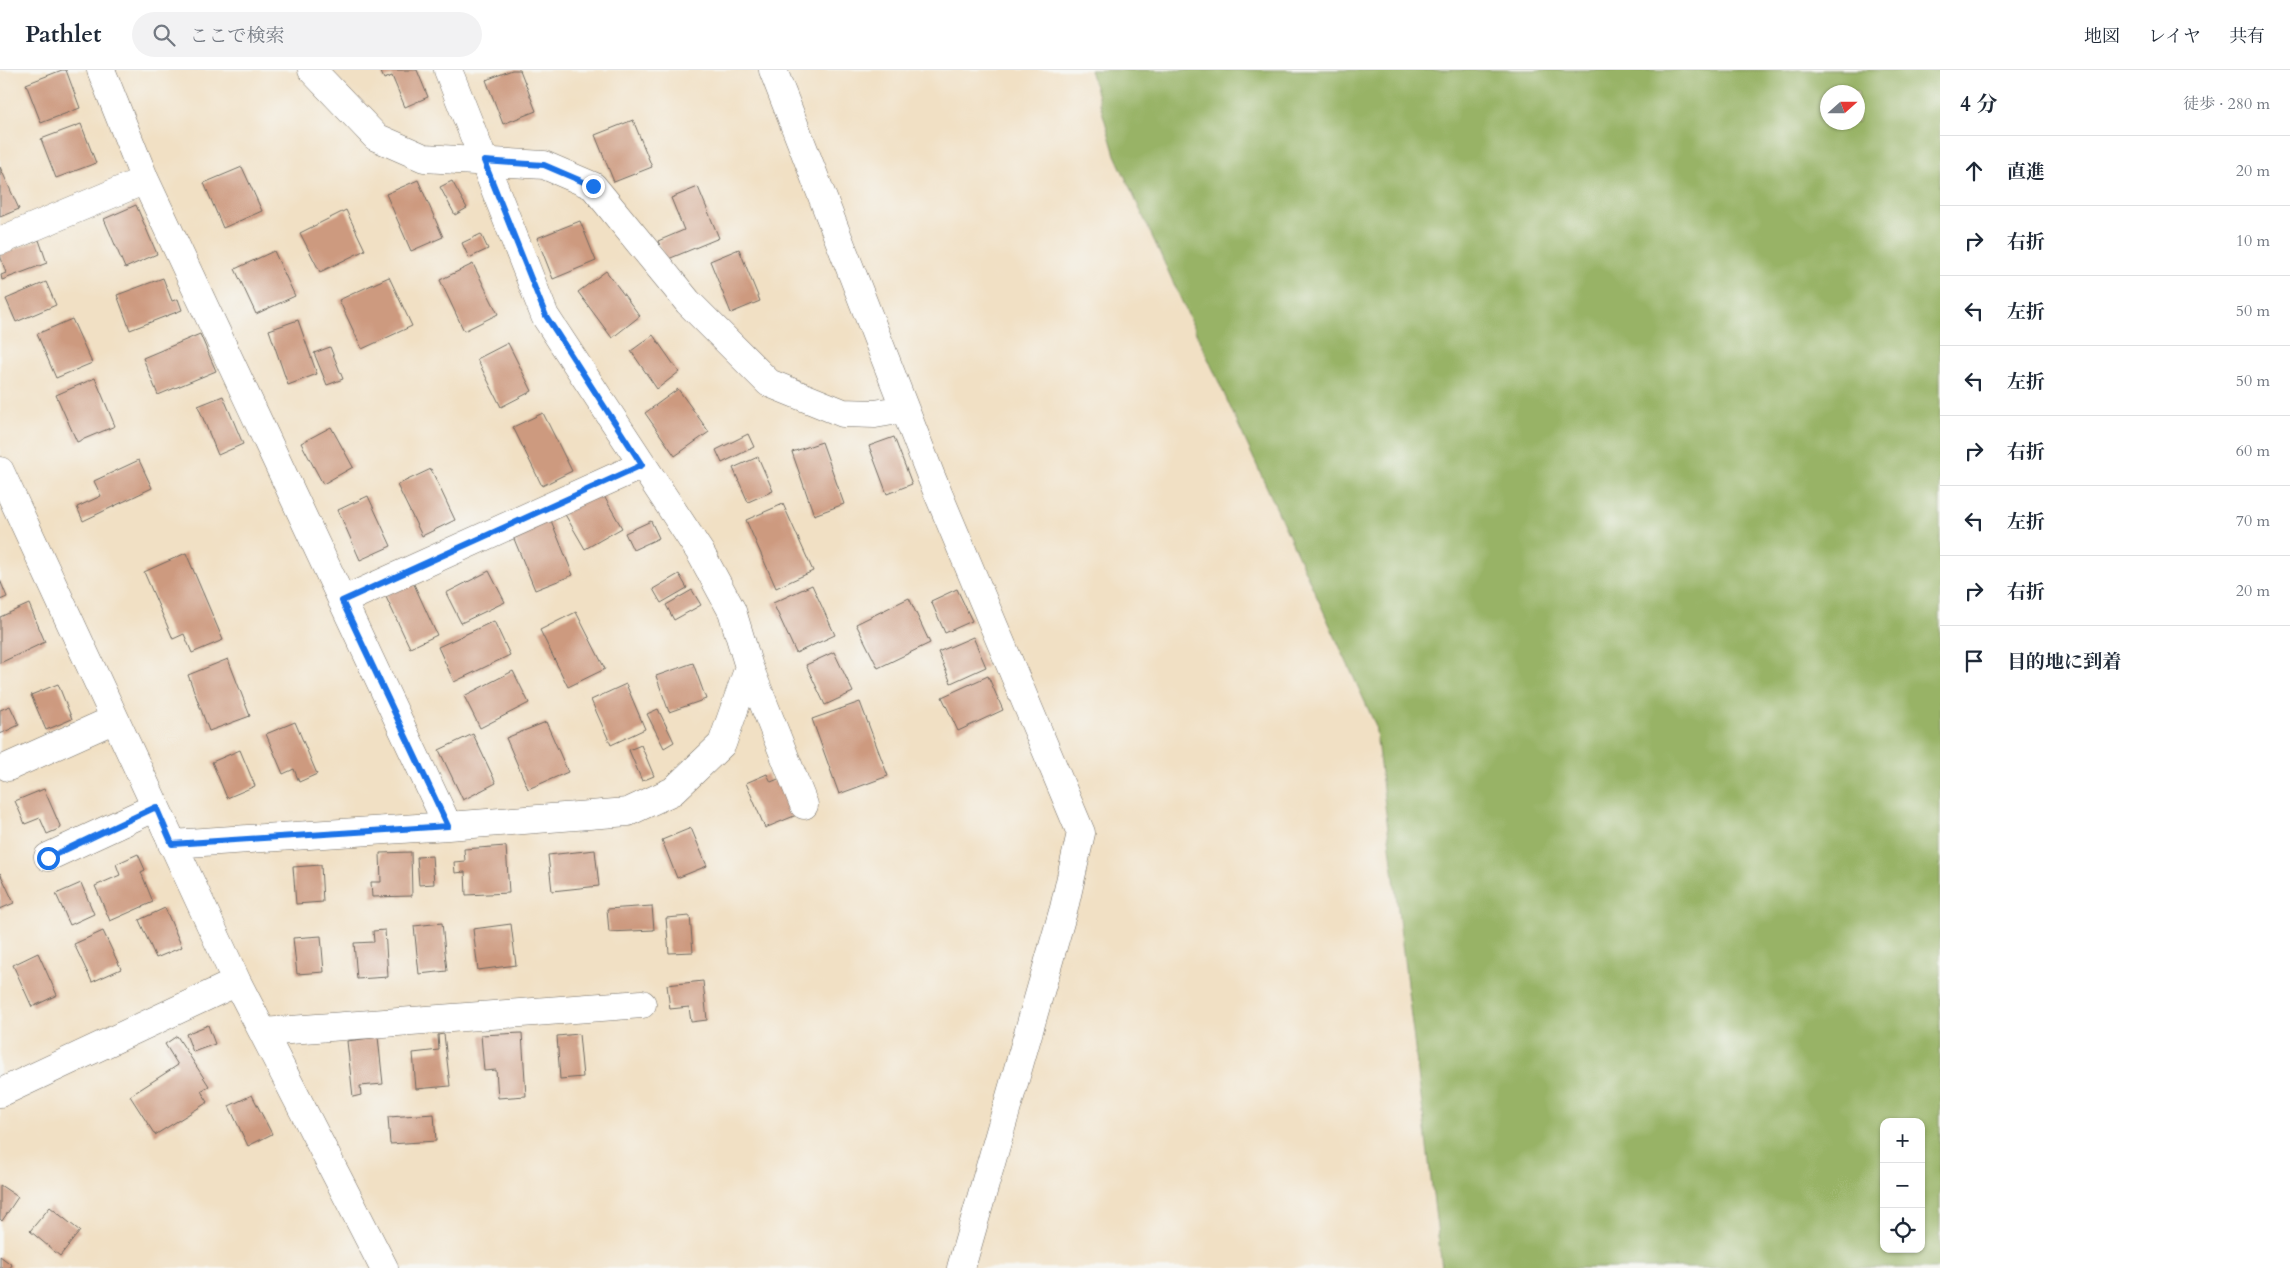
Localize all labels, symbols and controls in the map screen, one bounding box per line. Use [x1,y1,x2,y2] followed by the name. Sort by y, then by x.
[132,12,482,57] search box
[25,18,102,51] text: Pathlet
[150,21,178,49] icon: search
[190,23,285,49] text: ここで検索
[2084,24,2120,49] text: 地図
[2148,24,2201,49] text: レイヤ
[2229,24,2265,49] text: 共有
[1820,85,1865,130] north arrow
[1960,90,1997,119] text: 4 分
[2183,93,2270,115] text: 徒歩 · 280 m
[1960,157,1988,185] icon: ahead
[2007,159,2045,185] text: 直進
[2236,160,2270,182] text: 20 m
[582,175,605,198] route end
[1960,227,1988,255] icon: right
[2007,229,2045,255] text: 右折
[2236,230,2270,252] text: 10 m
[1960,297,1988,325] icon: left
[2007,299,2045,325] text: 左折
[2236,300,2270,322] text: 50 m
[1960,367,1988,395] icon: left
[2007,369,2045,395] text: 左折
[2236,370,2270,392] text: 50 m
[1960,437,1988,465] icon: right
[2007,439,2045,465] text: 右折
[2236,440,2270,462] text: 60 m
[1960,507,1988,535] icon: left
[2007,509,2045,535] text: 左折
[2236,510,2270,532] text: 70 m
[1960,577,1988,605] icon: right
[2007,579,2045,605] text: 右折
[2236,580,2270,602] text: 20 m
[1960,647,1988,675] icon: arrive
[2007,649,2121,675] text: 目的地に到着
[37,847,60,870] route start
[1880,1118,1925,1253] map controls
[1880,1118,1925,1163] button: +
[1880,1163,1925,1208] button: −
[1880,1208,1925,1253] button: locate

